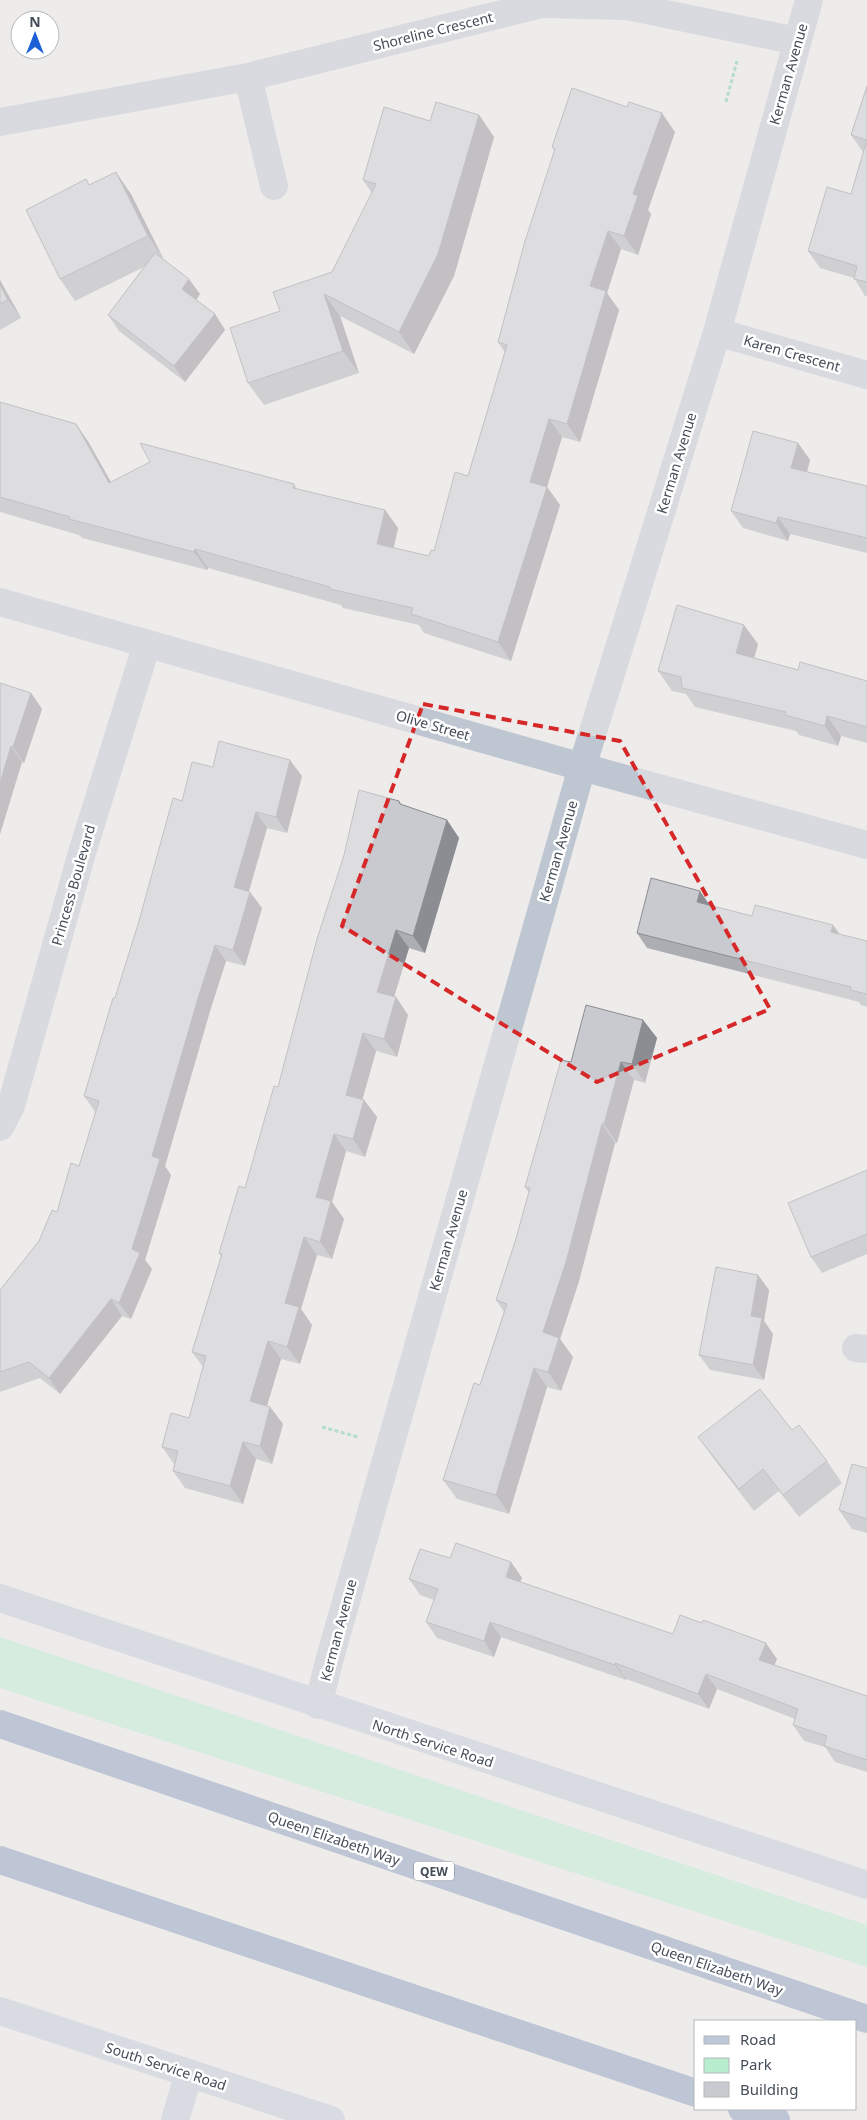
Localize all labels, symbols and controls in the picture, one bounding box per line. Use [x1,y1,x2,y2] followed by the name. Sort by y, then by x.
[371,7,495,55] street label: Shoreline Crescent
[10,10,60,60] north arrow
[29,12,41,31] text: N
[764,21,812,127] street label: Kerman Avenue
[742,330,842,376] street label: Karen Crescent
[652,410,700,516] street label: Kerman Avenue
[394,705,472,745] street label: Olive Street
[534,798,582,904] street label: Kerman Avenue
[47,822,99,948] street label: Princess Boulevard
[424,1187,472,1293] street label: Kerman Avenue
[315,1577,361,1683] street label: Kerman Avenue
[370,1714,496,1772] street label: North Service Road
[265,1806,403,1870] street label: Queen Elizabeth Way
[414,1862,454,1880] road number: QEW
[648,1936,786,2000] street label: Queen Elizabeth Way
[694,2020,857,2110] legend
[740,2029,776,2049] text: Road
[103,2037,229,2095] street label: South Service Road
[740,2054,772,2074] text: Park
[740,2079,798,2099] text: Building

